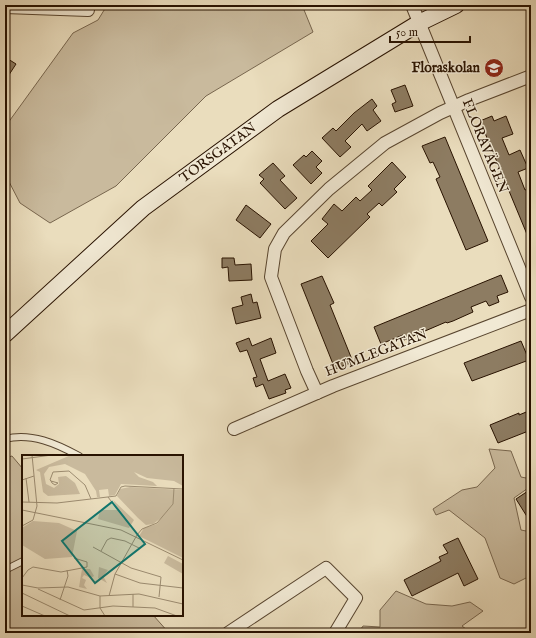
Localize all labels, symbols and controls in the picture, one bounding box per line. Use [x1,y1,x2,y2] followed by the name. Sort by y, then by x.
[390,18,470,44] scale bar
[396,25,418,40] text: 50 m
[483,57,505,79] school or university icon: Floraskolan
[412,59,481,77] place label: Floraskolan
[458,96,513,196] street label: FLORAVÄGEN
[176,119,260,187] street label: TORSGATAN
[322,325,430,381] street label: HUMLEGATAN
[22,455,183,616] inset map

